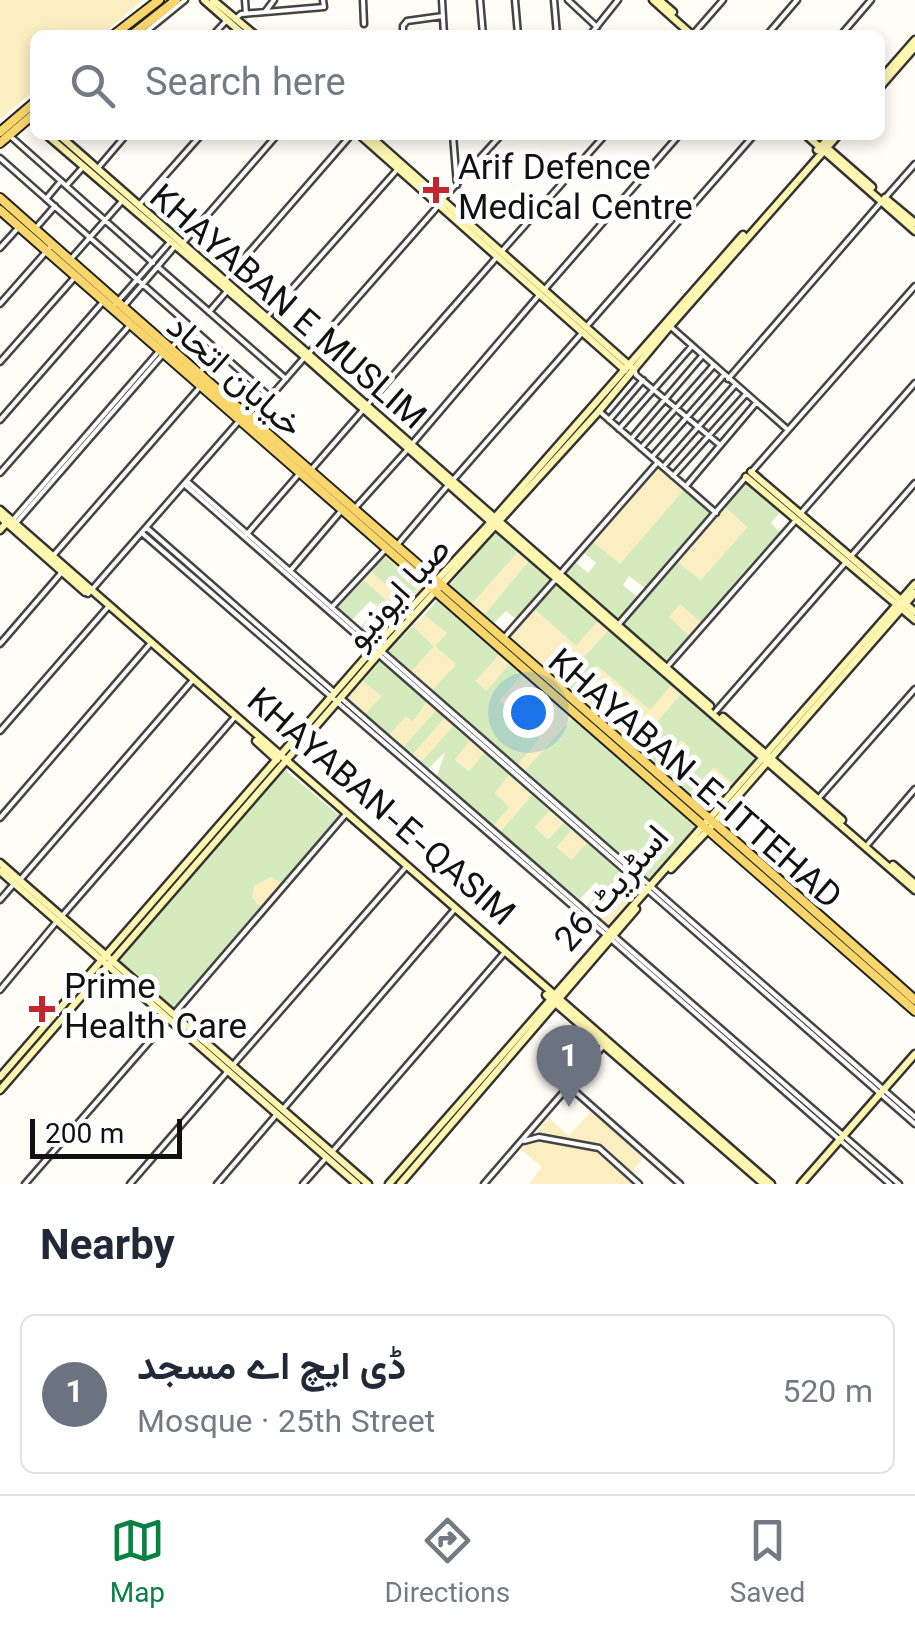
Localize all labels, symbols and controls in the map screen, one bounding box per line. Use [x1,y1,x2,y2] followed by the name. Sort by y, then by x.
[30,30,885,140] search box
[145,56,346,115] text: Search here
[65,58,120,113] icon: search
[458,143,693,238] place label: Arif Defence Medical Centre
[135,173,437,445] street label: KHAYABAN E MUSLIM
[423,177,449,203] marker: Arif Defence Medical Centre
[152,303,314,453] street label: خیابان اتحاد
[334,526,466,664] street label: صبا ایونیو
[533,637,853,925] street label: KHAYABAN-E-ITTEHAD
[232,677,526,941] street label: KHAYABAN-E-QASIM
[503,687,554,738] your location
[543,814,685,966] street label: اسٹریٹ 26
[64,962,247,1057] place label: Prime Health Care
[29,996,55,1022] marker: Prime Health Care
[536,1024,602,1107] pin: 1
[30,1114,182,1158] scale bar
[45,1114,124,1158] text: 200 m
[40,1216,175,1282] text: Nearby
[137,1340,406,1399] text: ڈی ایچ اے مسجد
[65,1369,84,1419] text: 1
[782,1369,873,1419] text: 520 m
[137,1399,435,1449] text: Mosque · 25th Street
[110,1513,165,1617] tab: Map
[384,1513,510,1617] tab: Directions
[730,1513,805,1617] tab: Saved

